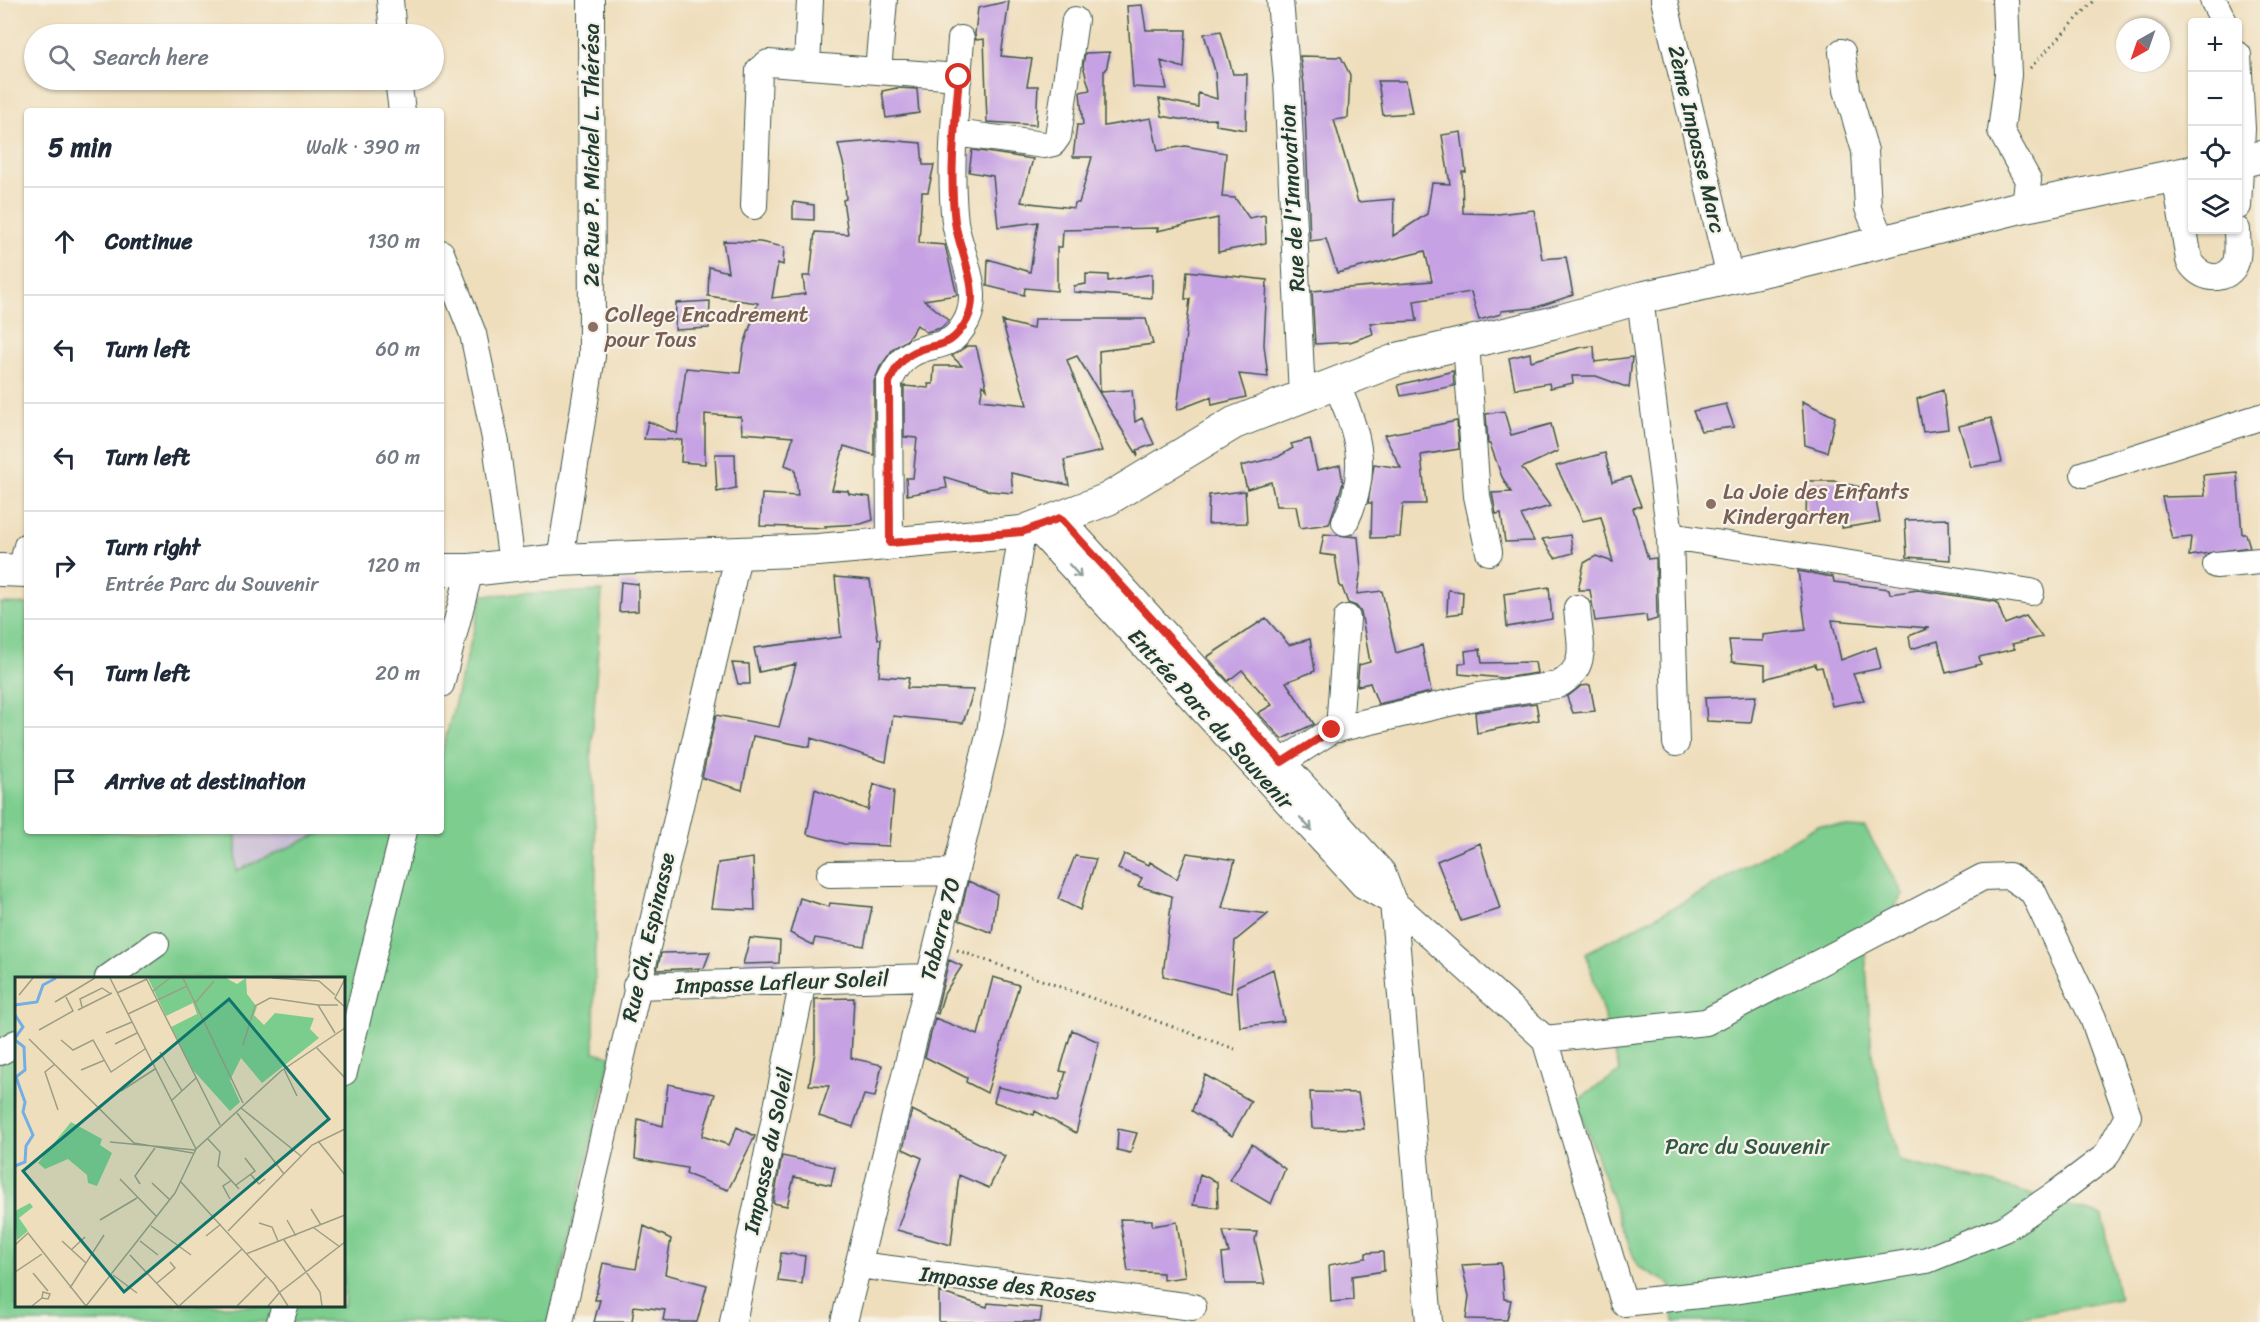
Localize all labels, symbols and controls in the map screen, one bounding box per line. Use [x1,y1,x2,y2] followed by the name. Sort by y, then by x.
[2116,18,2170,72] north arrow
[2188,18,2242,234] map controls
[2188,18,2242,72] button: +
[572,23,611,287] street label: 2e Rue P. Michel L. Thérésa
[24,24,444,90] search box
[93,38,209,77] text: Search here
[45,41,78,74] icon: search
[1656,41,1738,237] street label: 2ème Impasse Marc
[945,63,971,89] route start
[2188,72,2242,126] button: −
[1268,103,1316,293] street label: Rue de l'Innovation
[48,124,112,170] text: 5 min
[2188,126,2242,180] button: locate
[306,130,420,165] text: Walk · 390 m
[2188,180,2242,234] button: layers
[105,222,193,261] text: Continue
[367,224,420,259] text: 130 m
[48,225,81,258] icon: ahead
[604,295,809,359] place label: College Encadrement pour Tous
[586,320,600,334] marker: College Encadrement pour Tous
[105,330,190,369] text: Turn left
[375,332,420,367] text: 60 m
[48,333,81,366] icon: left
[105,438,190,477] text: Turn left
[375,440,420,475] text: 60 m
[48,441,81,474] icon: left
[1723,472,1910,536] place label: La Joie des Enfants Kindergarten
[1704,497,1718,511] marker: La Joie des Enfants Kindergarten
[105,528,200,567] text: Turn right
[367,548,420,583] text: 120 m
[48,549,81,582] icon: right
[1068,563,1082,578] one-way arrow
[105,567,318,602] text: Entrée Parc du Souvenir
[1118,619,1305,820] street label: Entrée Parc du Souvenir
[105,654,190,693] text: Turn left
[375,656,420,691] text: 20 m
[48,657,81,690] icon: left
[1318,716,1344,742] route end
[105,762,306,801] text: Arrive at destination
[48,765,81,798] icon: arrive
[1299,816,1313,831] one-way arrow
[610,848,686,1025] street label: Rue Ch. Espinasse
[908,873,972,985] street label: Tabarre 70
[673,959,890,1005] street label: Impasse Lafleur Soleil
[15,977,345,1307] inset map
[731,1064,805,1238] street label: Impasse du Soleil
[1665,1127,1830,1166] park label: Parc du Souvenir
[917,1254,1099,1314] street label: Impasse des Roses

